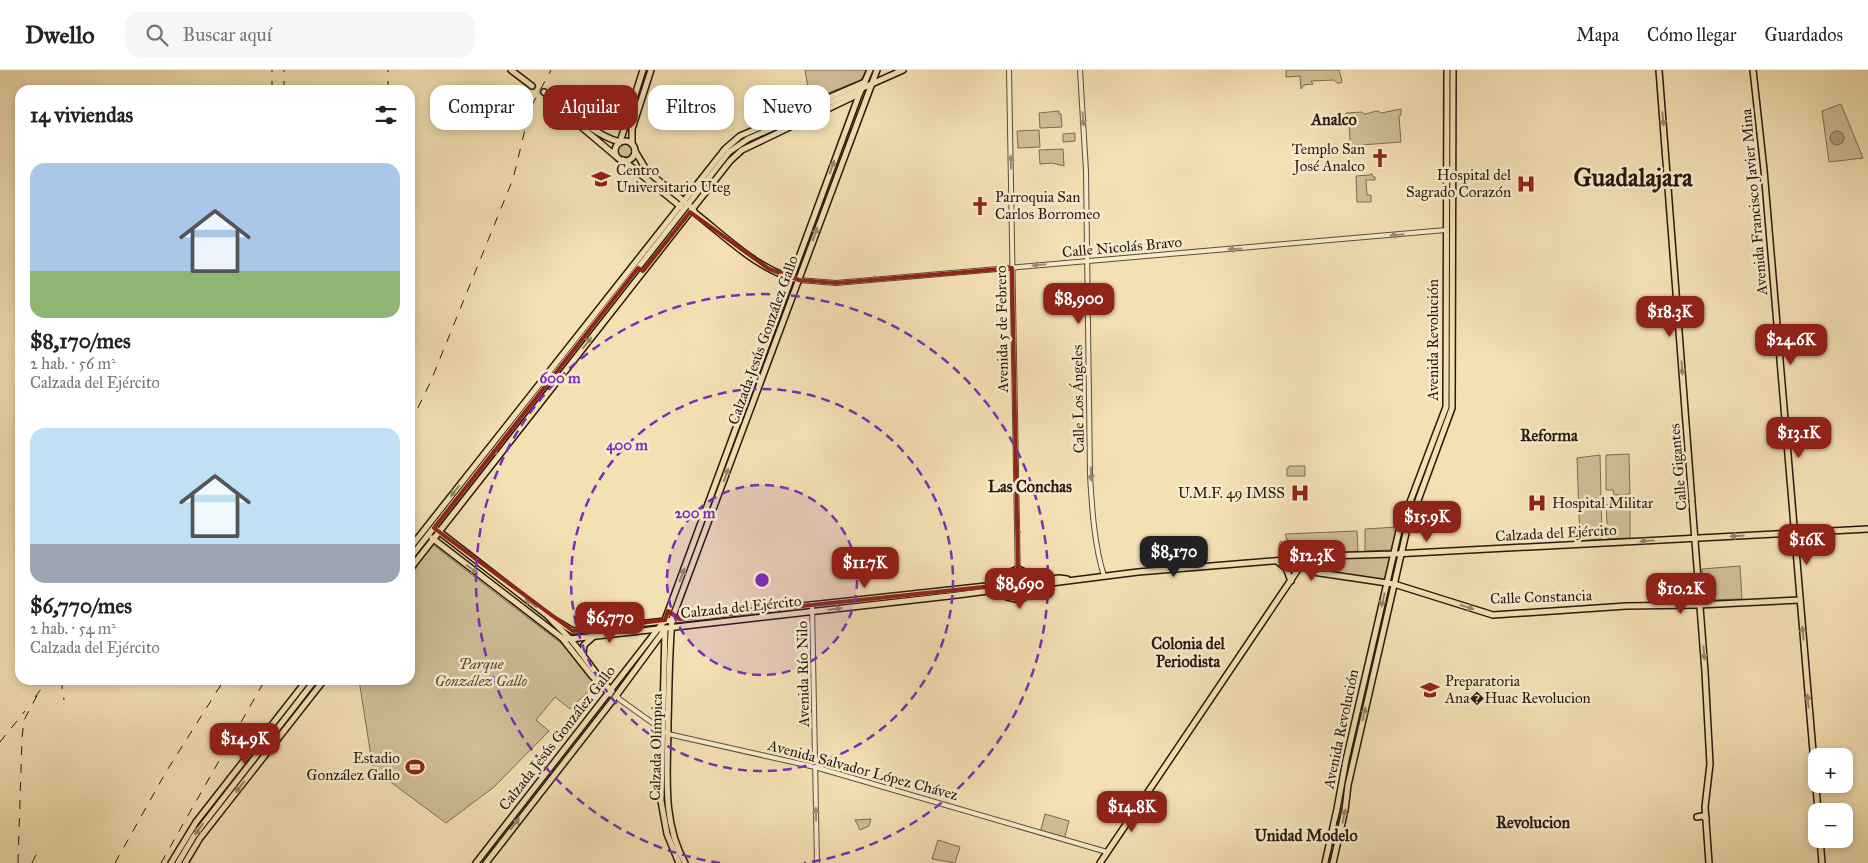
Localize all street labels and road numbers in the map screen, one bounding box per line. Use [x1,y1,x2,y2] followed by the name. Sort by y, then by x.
[1737,107,1772,297] street label: Avenida Francisco Javier Mina
[1061,233,1183,261] street label: Calle Nicolás Bravo
[724,253,803,427] street label: Calzada Jesús González Gallo
[992,265,1012,394] street label: Avenida 5 de Febrero
[1424,279,1442,402] street label: Avenida Revolución
[1067,344,1088,454] street label: Calle Los Ángeles
[1665,423,1691,511] street label: Calle Gigantes
[1495,521,1618,545] street label: Calzada del Ejército
[1490,586,1593,608] street label: Calle Constancia
[680,592,803,622] street label: Calzada del Ejército
[793,621,813,728] street label: Avenida Río Nilo
[495,662,620,815] street label: Calzada Jesús González Gallo
[1319,668,1362,791] street label: Avenida Revolución
[646,692,666,801] street label: Calzada Olímpica
[765,736,960,804] street label: Avenida Salvador López Chávez

